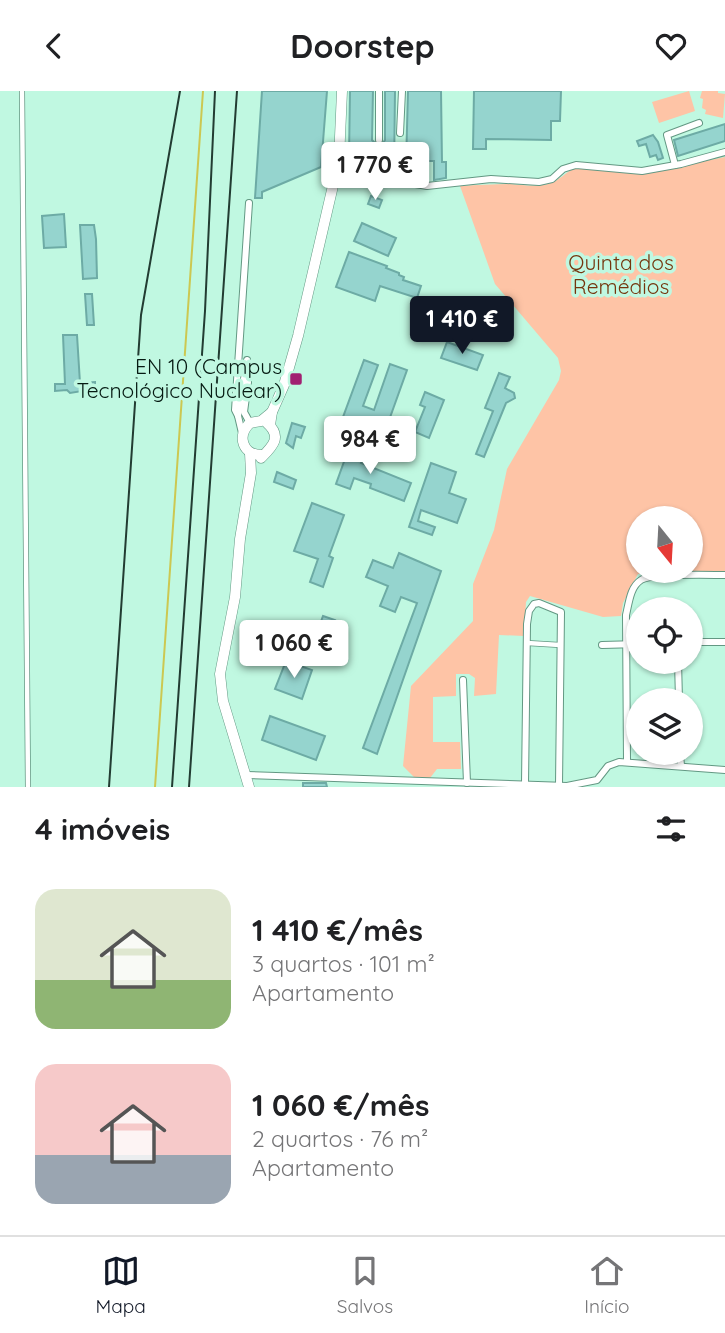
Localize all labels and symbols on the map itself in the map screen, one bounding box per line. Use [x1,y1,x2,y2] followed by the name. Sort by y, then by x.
[310,143,440,202] pin: 1 770 €
[568,249,674,299] park label: Quinta dos Remédios
[397,296,527,356] pin: 1 410 €
[77,353,282,403] place label: EN 10 (Campus Tecnológico Nuclear)
[288,371,304,387] marker: EN 10 (Campus Tecnológico Nuclear)
[321,417,419,476] pin: 984 €
[626,506,704,583] north arrow
[229,621,359,680] pin: 1 060 €

